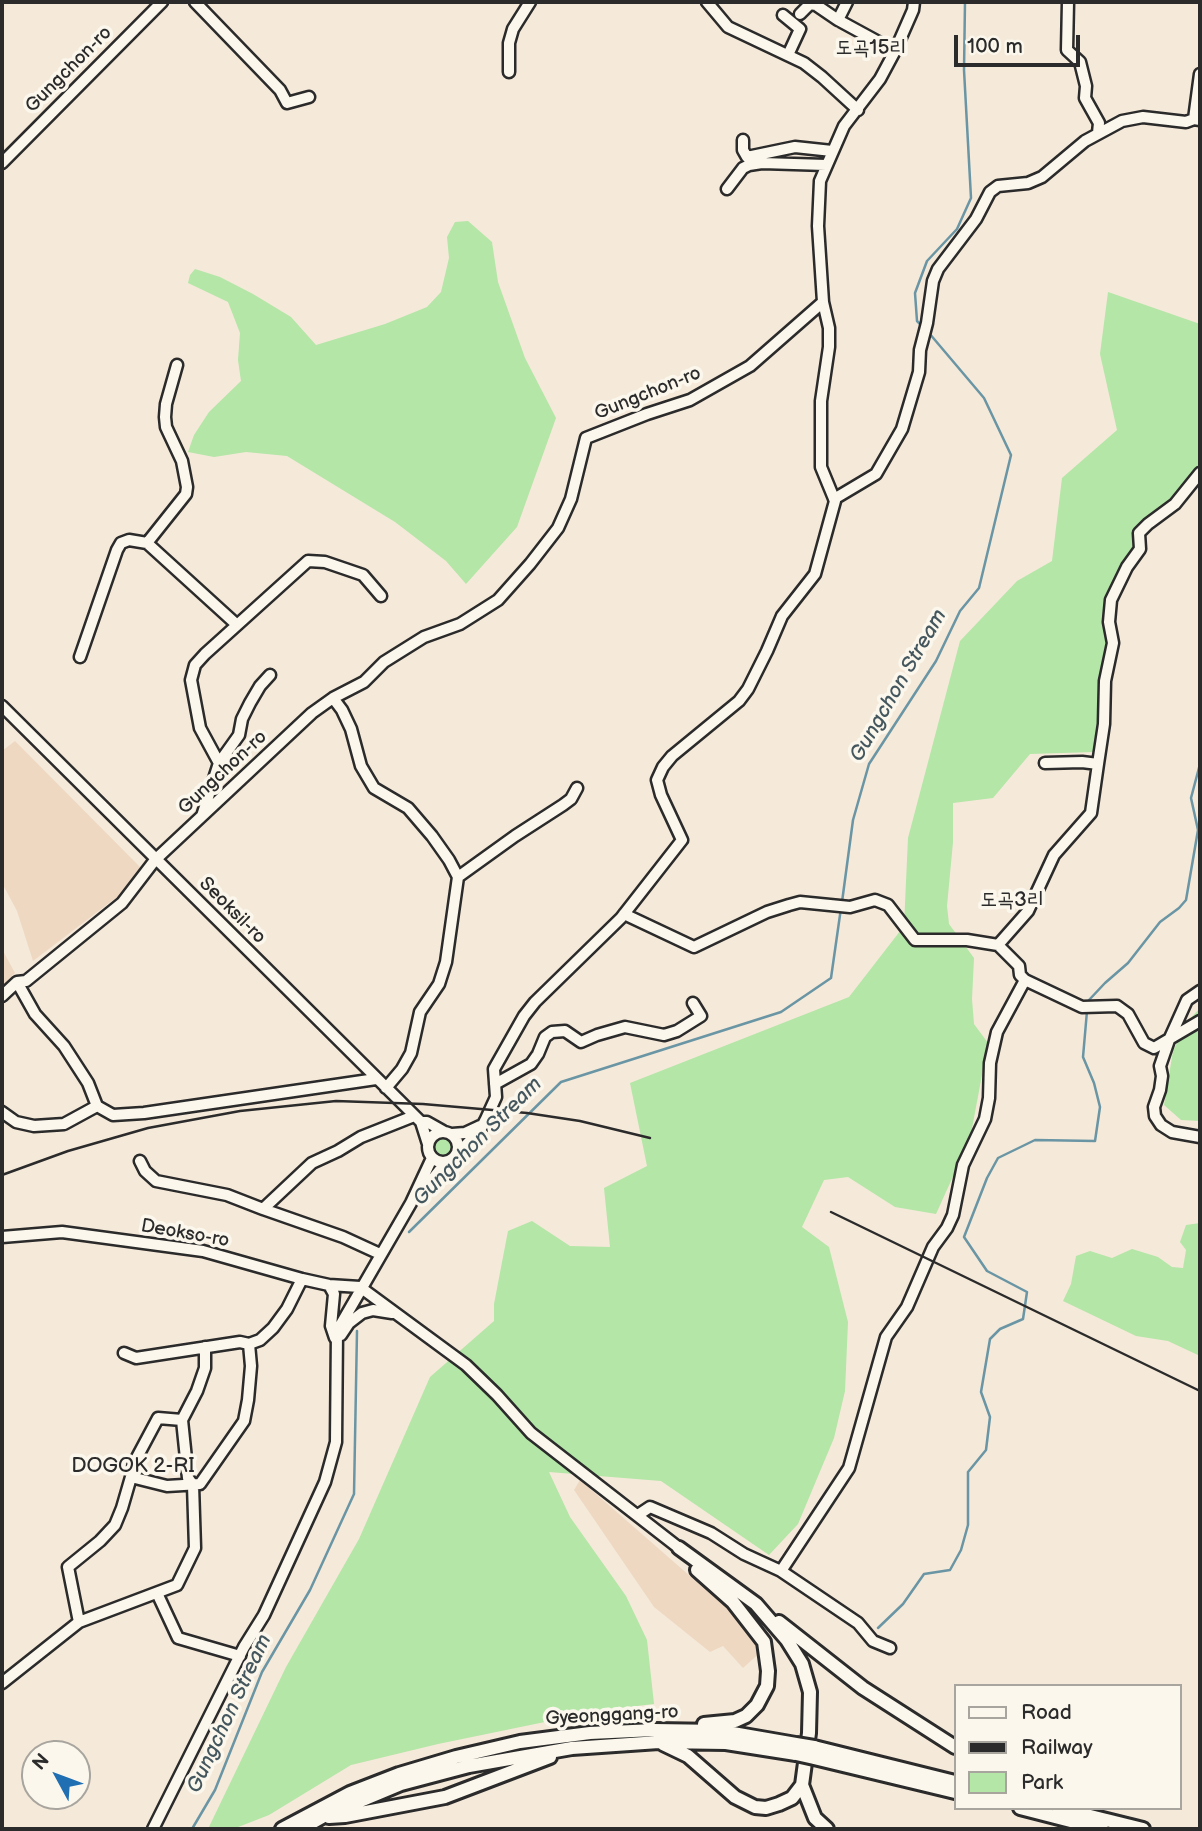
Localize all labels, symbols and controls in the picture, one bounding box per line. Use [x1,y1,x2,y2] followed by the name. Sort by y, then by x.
[957,21,1083,65] scale bar
[21,22,117,118] street label: Gungchon-ro
[967,34,1023,59] text: 100 m
[836,36,906,62] district label: 도곡15리
[591,362,705,426] street label: Gungchon-ro
[845,605,953,767] water label: Gungchon Stream
[174,726,272,820] street label: Gungchon-ro
[194,873,270,949] street label: Seoksil-ro
[980,888,1044,914] district label: 도곡3리
[408,1072,548,1212] water label: Gungchon Stream
[139,1215,231,1253] street label: Deokso-ro
[63,1454,203,1480] district label: DOGOK 2-RI
[182,1631,278,1797] water label: Gungchon Stream
[954,1684,1181,1810] legend
[1021,1700,1072,1725] text: Road
[545,1701,679,1731] street label: Gyeonggang-ro
[1021,1735,1093,1760] text: Railway
[21,1740,91,1810] north arrow
[28,1749,55,1775] text: N
[1021,1770,1063,1795] text: Park

